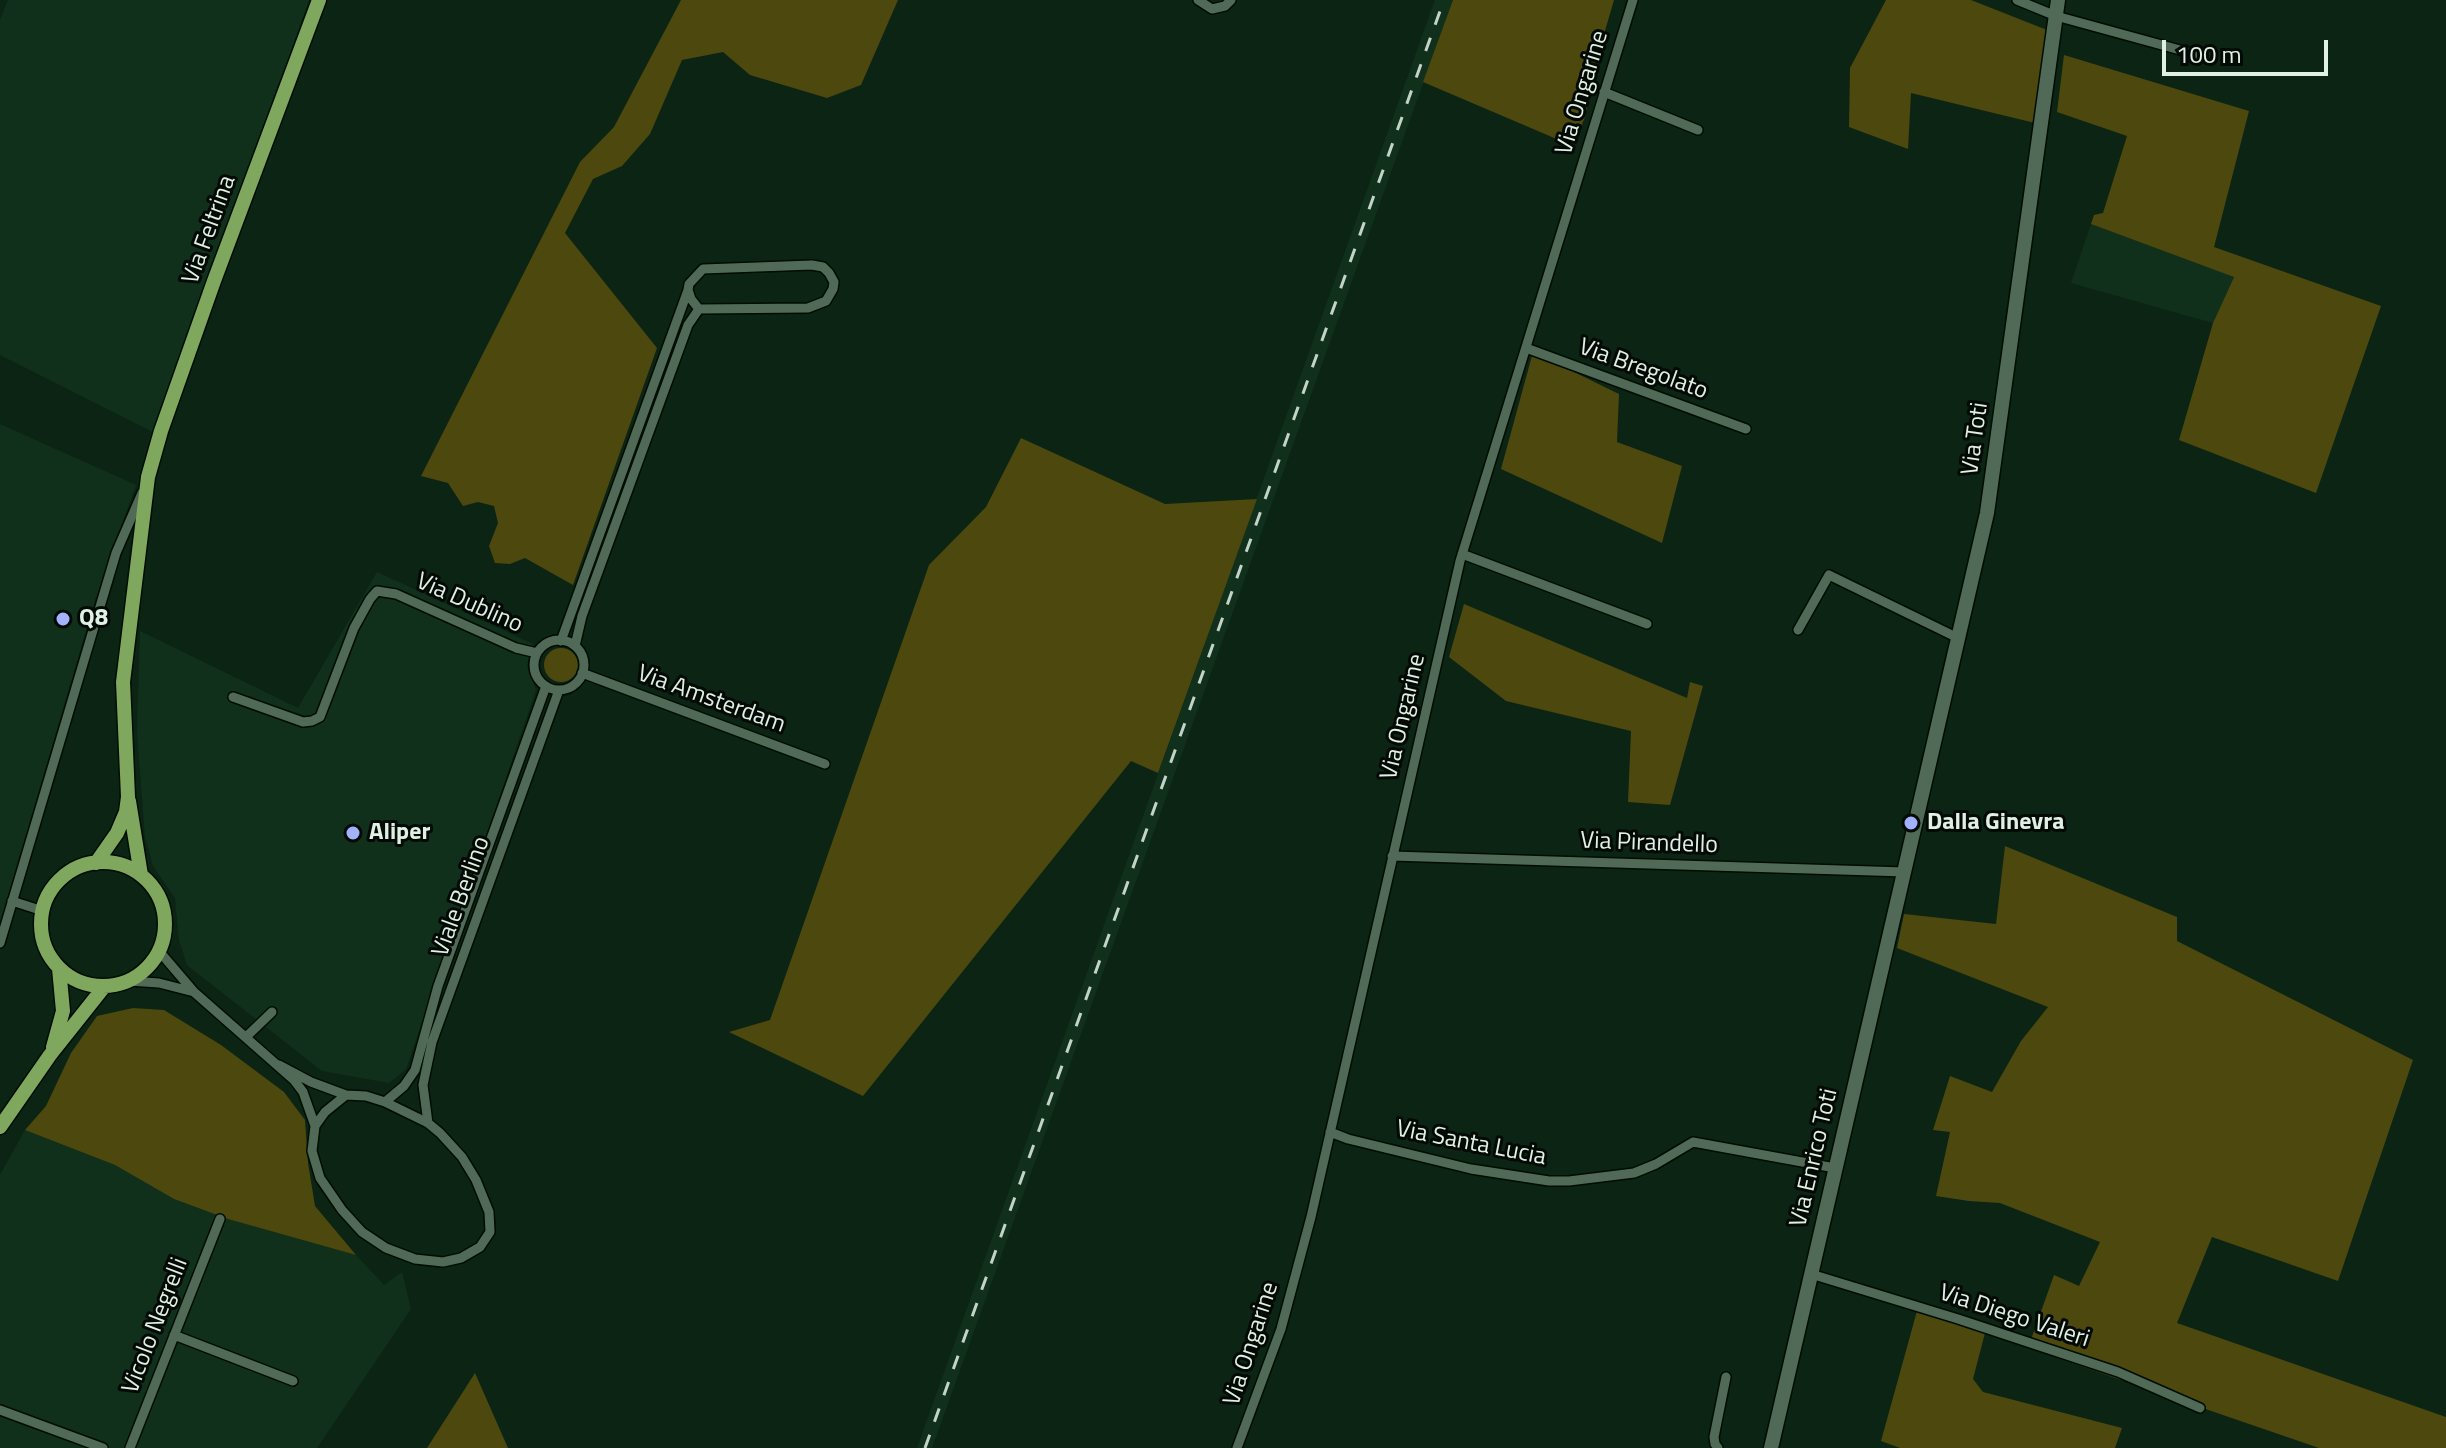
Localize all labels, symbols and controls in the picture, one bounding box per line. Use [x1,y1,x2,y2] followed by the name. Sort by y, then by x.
[2166,24,2332,74] scale bar
[1550,27,1616,159] street label: Via Ongarine
[2176,36,2242,72] text: 100 m
[177,172,243,288] street label: Via Feltrina
[1575,333,1711,407] street label: Via Bregolato
[1957,401,1995,477] street label: Via Toti
[411,568,527,640] street label: Via Dublino
[79,605,108,633] place label: Q8
[54,610,72,628] marker: Q8
[1376,651,1432,783] street label: Via Ongarine
[633,660,789,740] street label: Via Amsterdam
[1927,809,2064,837] place label: Dalla Ginevra
[1902,814,1920,832] marker: Dalla Ginevra
[369,819,430,847] place label: Aliper
[344,824,362,842] marker: Aliper
[1580,827,1718,861] street label: Via Pirandello
[427,833,497,961] street label: Viale Berlino
[1785,1086,1845,1230] street label: Via Enrico Toti
[1394,1115,1548,1173] street label: Via Santa Lucia
[117,1254,195,1398] street label: Vicolo Negrelli
[1218,1279,1286,1409] street label: Via Ongarine
[1935,1279,2093,1355] street label: Via Diego Valeri

